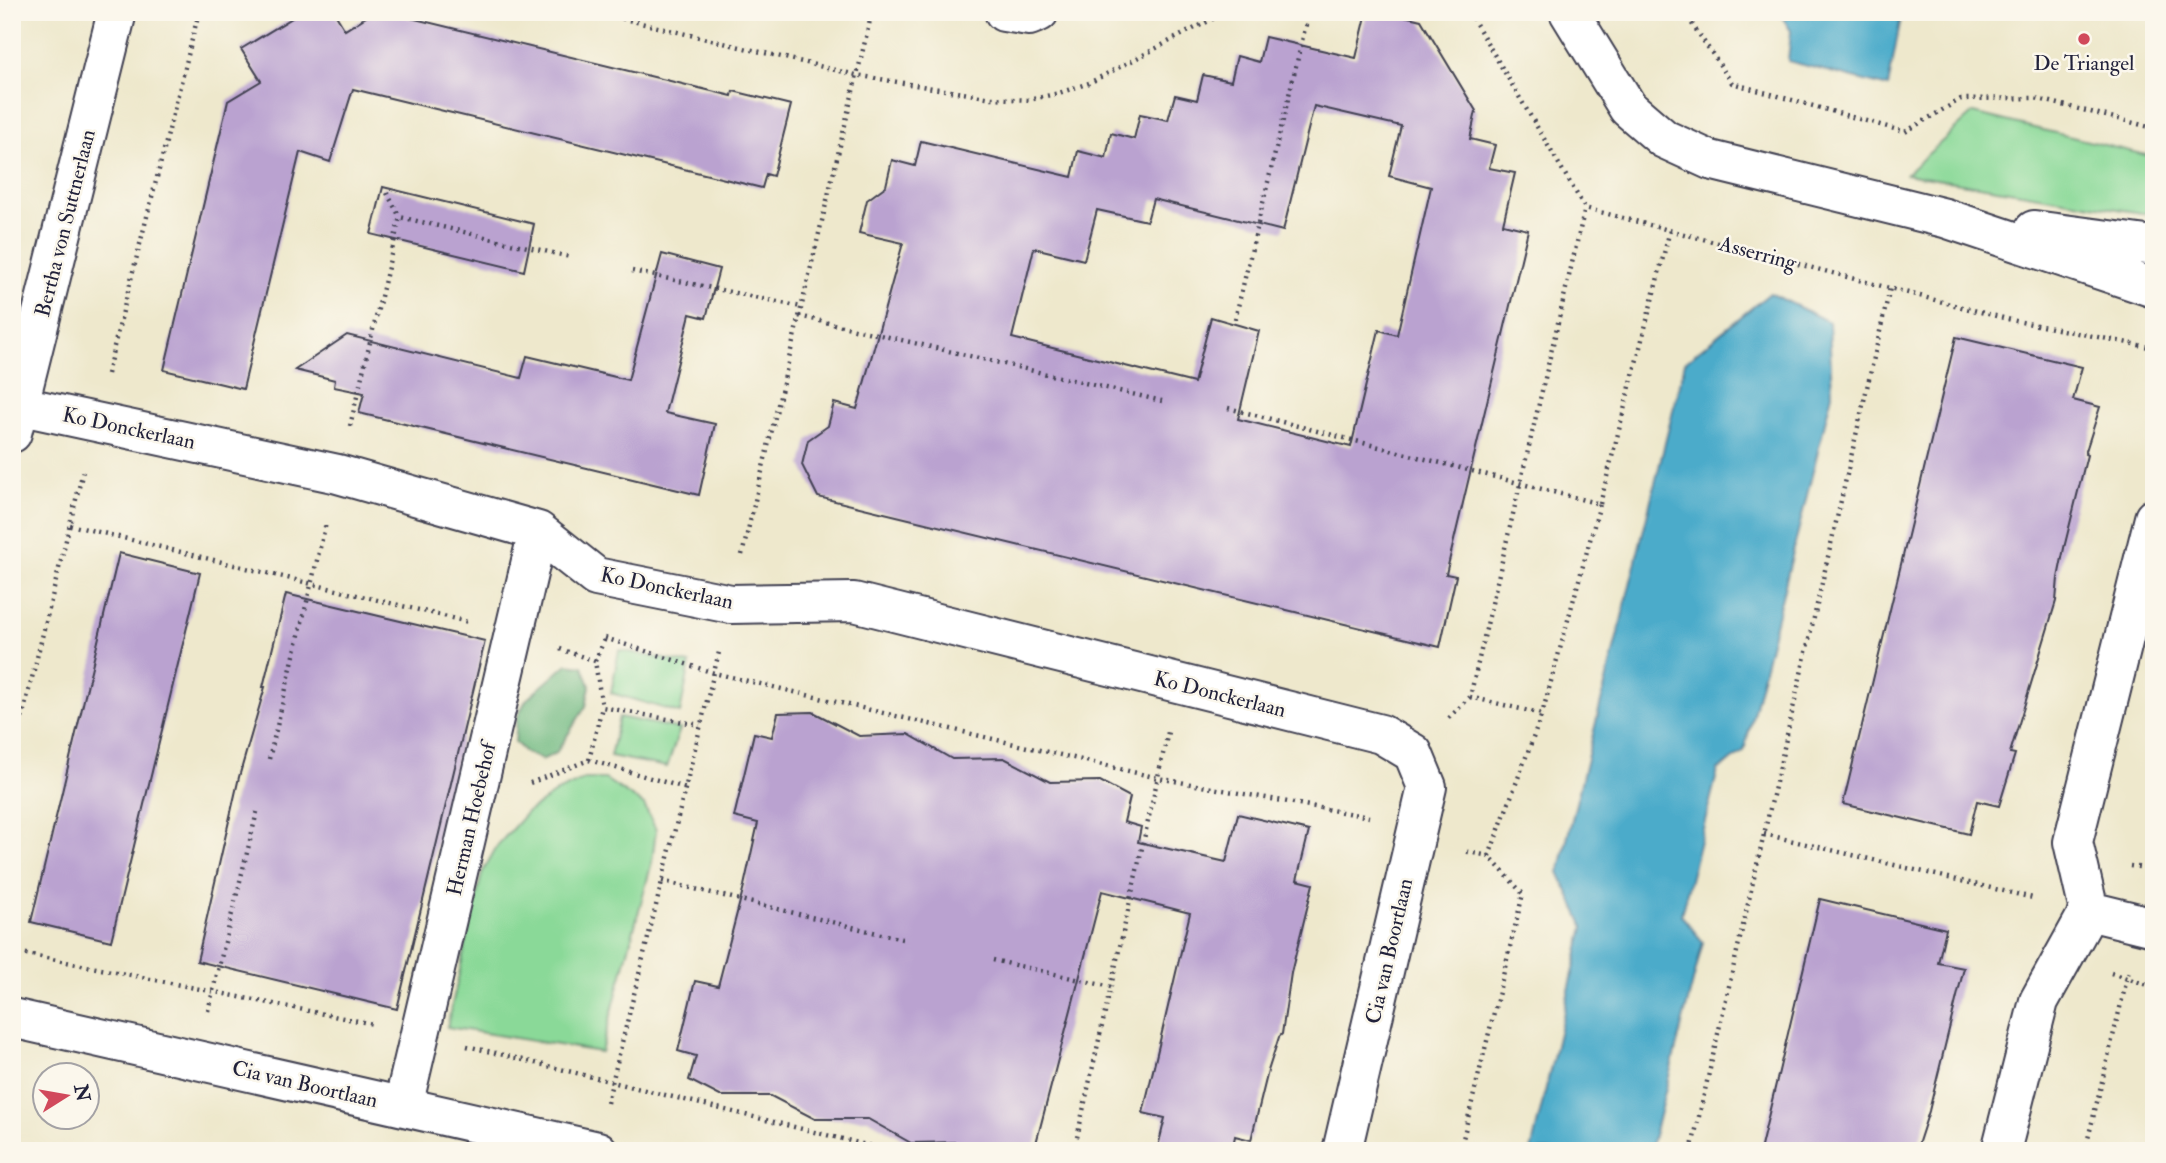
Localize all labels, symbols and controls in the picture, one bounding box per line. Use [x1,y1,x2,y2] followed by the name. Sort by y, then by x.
[2076,31,2092,47] marker: De Triangel
[2034,50,2135,77] place label: De Triangel
[29,126,102,320] street label: Bertha von Suttnerlaan
[1715,230,1800,277] street label: Asserring
[60,401,198,456] street label: Ko Donckerlaan
[598,561,736,616] street label: Ko Donckerlaan
[1151,665,1289,724] street label: Ko Donckerlaan
[441,737,503,898] street label: Herman Hoebehof
[1360,875,1419,1027] street label: Cia van Boortlaan
[229,1055,381,1114] street label: Cia van Boortlaan
[32,1062,102,1132] north arrow
[68,1081,95,1105] text: N

